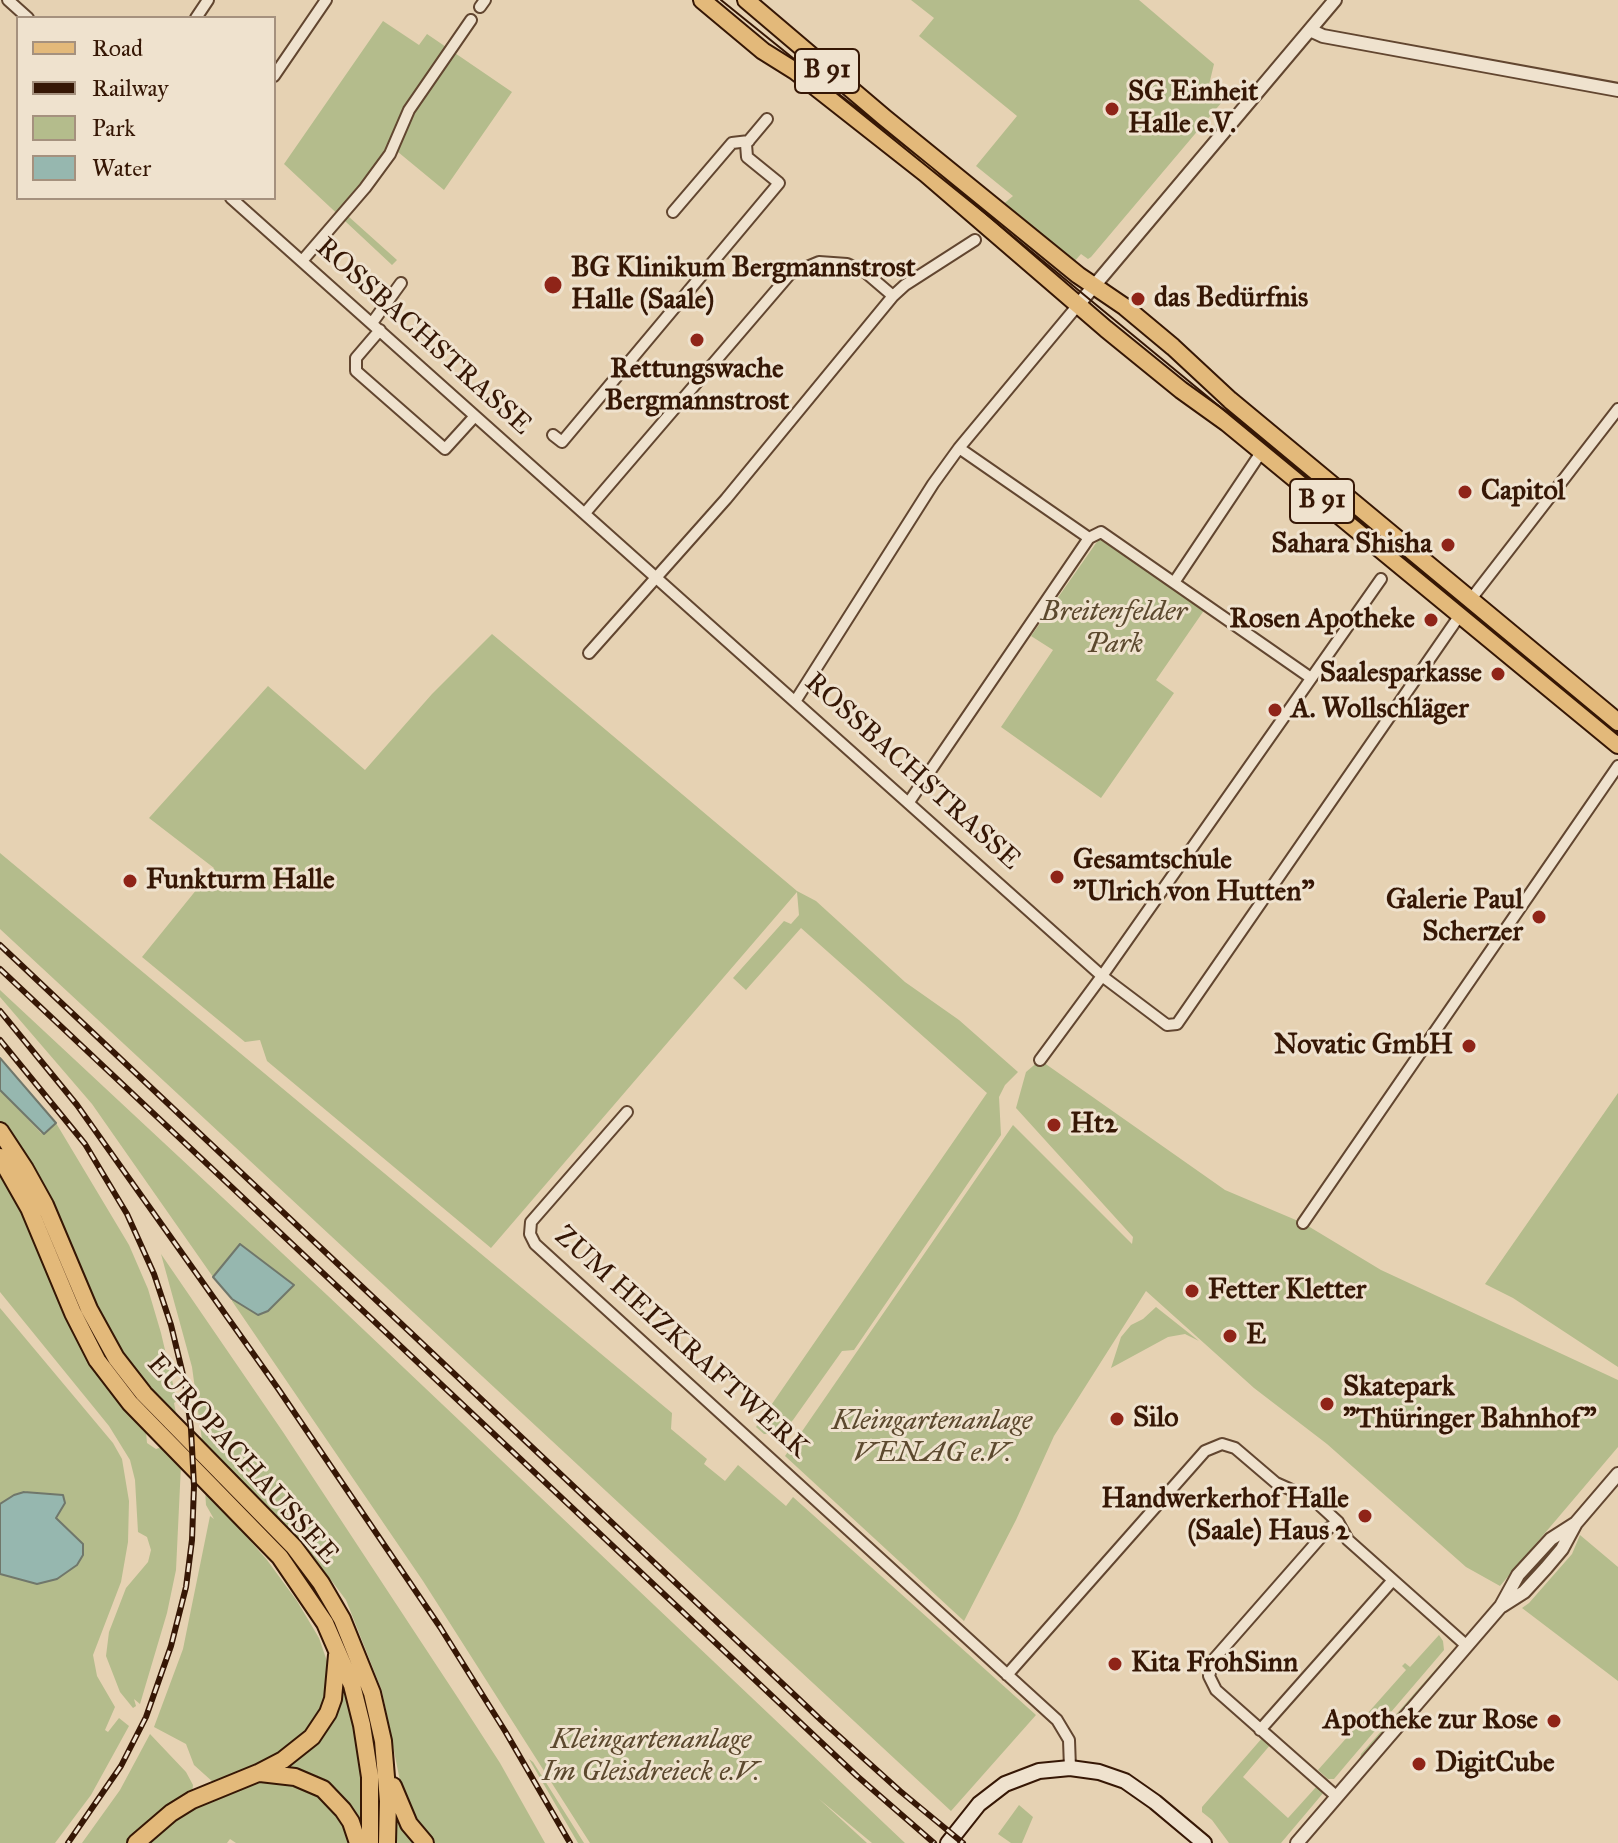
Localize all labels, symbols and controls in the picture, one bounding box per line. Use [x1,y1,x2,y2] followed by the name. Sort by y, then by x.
[16,16,276,200] legend
[92,33,143,63] text: Road
[795,49,859,93] road number: B 91
[92,73,169,103] text: Railway
[1128,76,1258,142] place label: SG Einheit Halle e.V.
[1103,100,1121,118] marker: SG Einheit Halle e.V.
[92,113,135,143] text: Park
[92,153,151,183] text: Water
[308,231,538,443] street label: ROSSBACHSTRASSE
[571,252,916,318] place label: BG Klinikum Bergmannstrost Halle (Saale)
[542,274,564,296] marker: BG Klinikum Bergmannstrost Halle (Saale)
[1154,282,1308,316] place label: das Bedürfnis
[1129,290,1147,308] marker: das Bedürfnis
[688,331,706,349] marker: Rettungswache Bergmannstrost
[605,353,789,419] place label: Rettungswache Bergmannstrost
[1481,475,1565,509] place label: Capitol
[1290,479,1354,523] road number: B 91
[1456,483,1474,501] marker: Capitol
[1271,528,1432,562] place label: Sahara Shisha
[1439,536,1457,554] marker: Sahara Shisha
[1041,596,1187,662] park label: Breitenfelder Park
[1230,603,1415,637] place label: Rosen Apotheke
[1422,611,1440,629] marker: Rosen Apotheke
[1320,657,1482,691] place label: Saalesparkasse
[1489,665,1507,683] marker: Saalesparkasse
[797,666,1027,878] street label: ROSSBACHSTRASSE
[1291,693,1469,727] place label: A. Wollschläger
[1266,701,1284,719] marker: A. Wollschläger
[1073,844,1314,910] place label: Gesamtschule "Ulrich von Hutten"
[146,864,335,898] place label: Funkturm Halle
[1048,868,1066,886] marker: Gesamtschule "Ulrich von Hutten"
[121,872,139,890] marker: Funkturm Halle
[1386,884,1523,950] place label: Galerie Paul Scherzer
[1530,908,1548,926] marker: Galerie Paul Scherzer
[1274,1029,1453,1063] place label: Novatic GmbH
[1460,1037,1478,1055] marker: Novatic GmbH
[1070,1108,1118,1142] place label: Ht2
[1045,1116,1063,1134] marker: Ht2
[547,1220,815,1466] street label: ZUM HEIZKRAFTWERK
[1208,1274,1366,1308] place label: Fetter Kletter
[1183,1282,1201,1300] marker: Fetter Kletter
[1246,1319,1266,1353] place label: E
[1221,1327,1239,1345] marker: E
[139,1348,345,1572] street label: EUROPACHAUSSEE
[1343,1371,1597,1437] place label: Skatepark "Thüringer Bahnhof"
[1318,1395,1336,1413] marker: Skatepark "Thüringer Bahnhof"
[1133,1402,1179,1436] place label: Silo
[832,1405,1032,1471] park label: Kleingartenanlage VENAG e.V.
[1108,1410,1126,1428] marker: Silo
[1101,1483,1349,1549] place label: Handwerkerhof Halle (Saale) Haus 2
[1356,1507,1374,1525] marker: Handwerkerhof Halle (Saale) Haus 2
[1131,1647,1298,1681] place label: Kita FrohSinn
[1106,1655,1124,1673] marker: Kita FrohSinn
[1323,1704,1538,1738] place label: Apotheke zur Rose
[1545,1712,1563,1730] marker: Apotheke zur Rose
[542,1724,760,1790] park label: Kleingartenanlage Im Gleisdreieck e.V.
[1435,1747,1555,1781] place label: DigitCube
[1410,1755,1428,1773] marker: DigitCube

